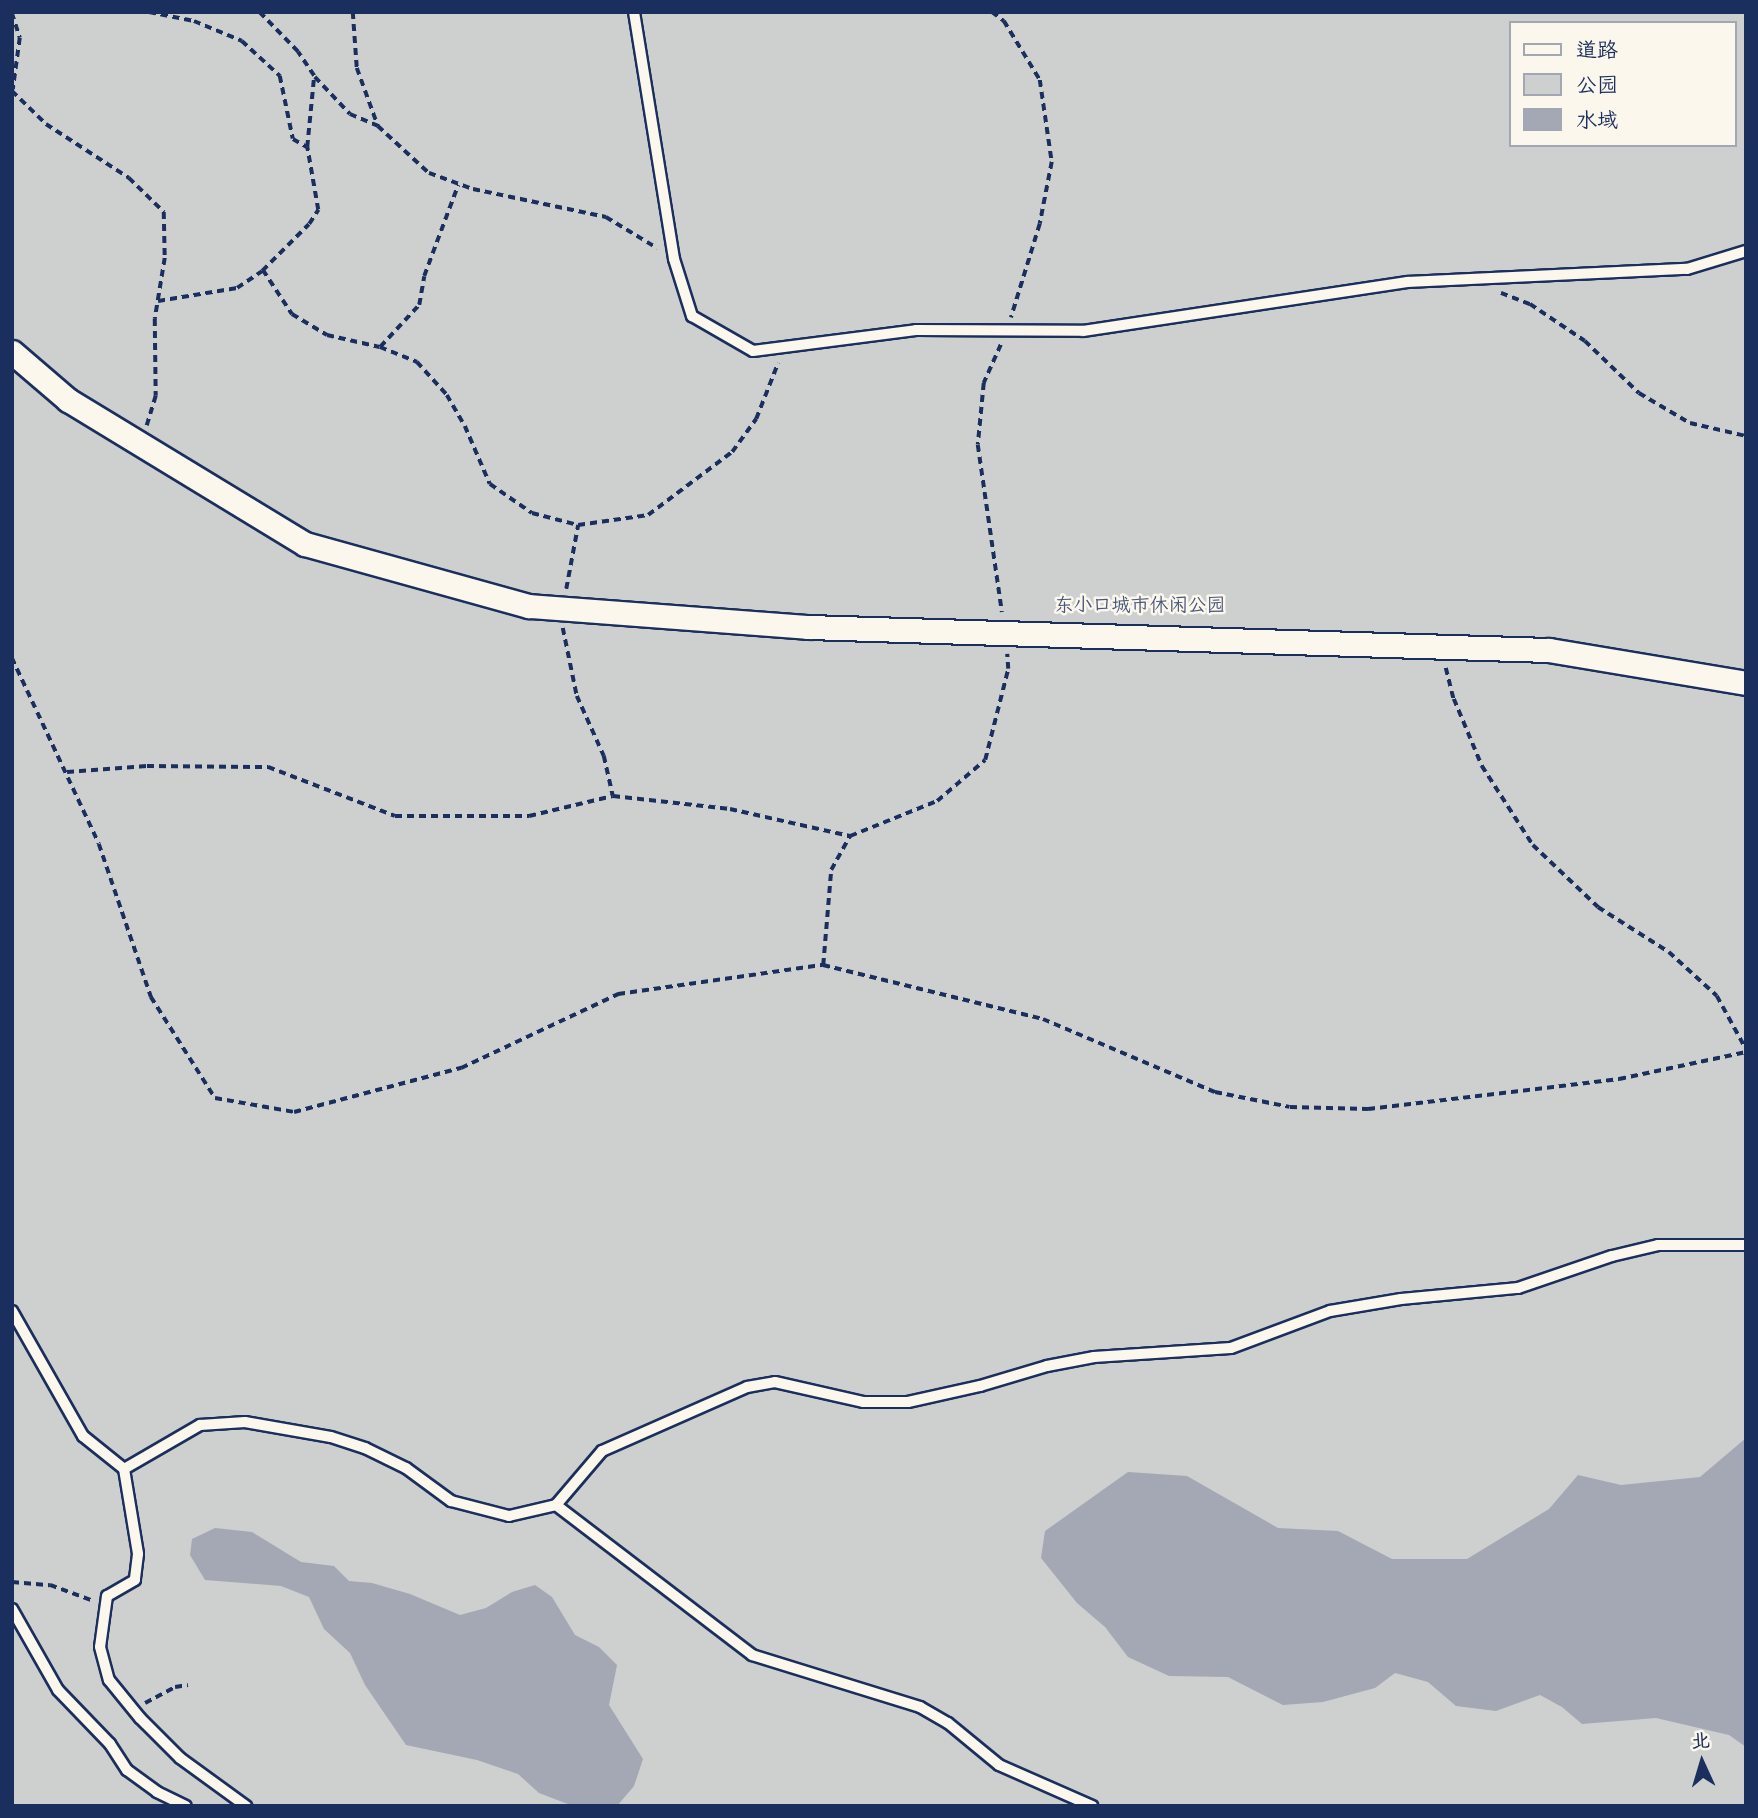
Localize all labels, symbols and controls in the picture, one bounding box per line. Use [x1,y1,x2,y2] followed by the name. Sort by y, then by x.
[1510,21,1737,147] legend
[1576,36,1618,64] text: 道路
[1576,71,1618,99] text: 公园
[1576,106,1618,134] text: 水域
[1055,594,1225,616] park label: 东小口城市休闲公园
[1667,1727,1737,1797] north arrow
[1690,1727,1711,1754] text: 北

